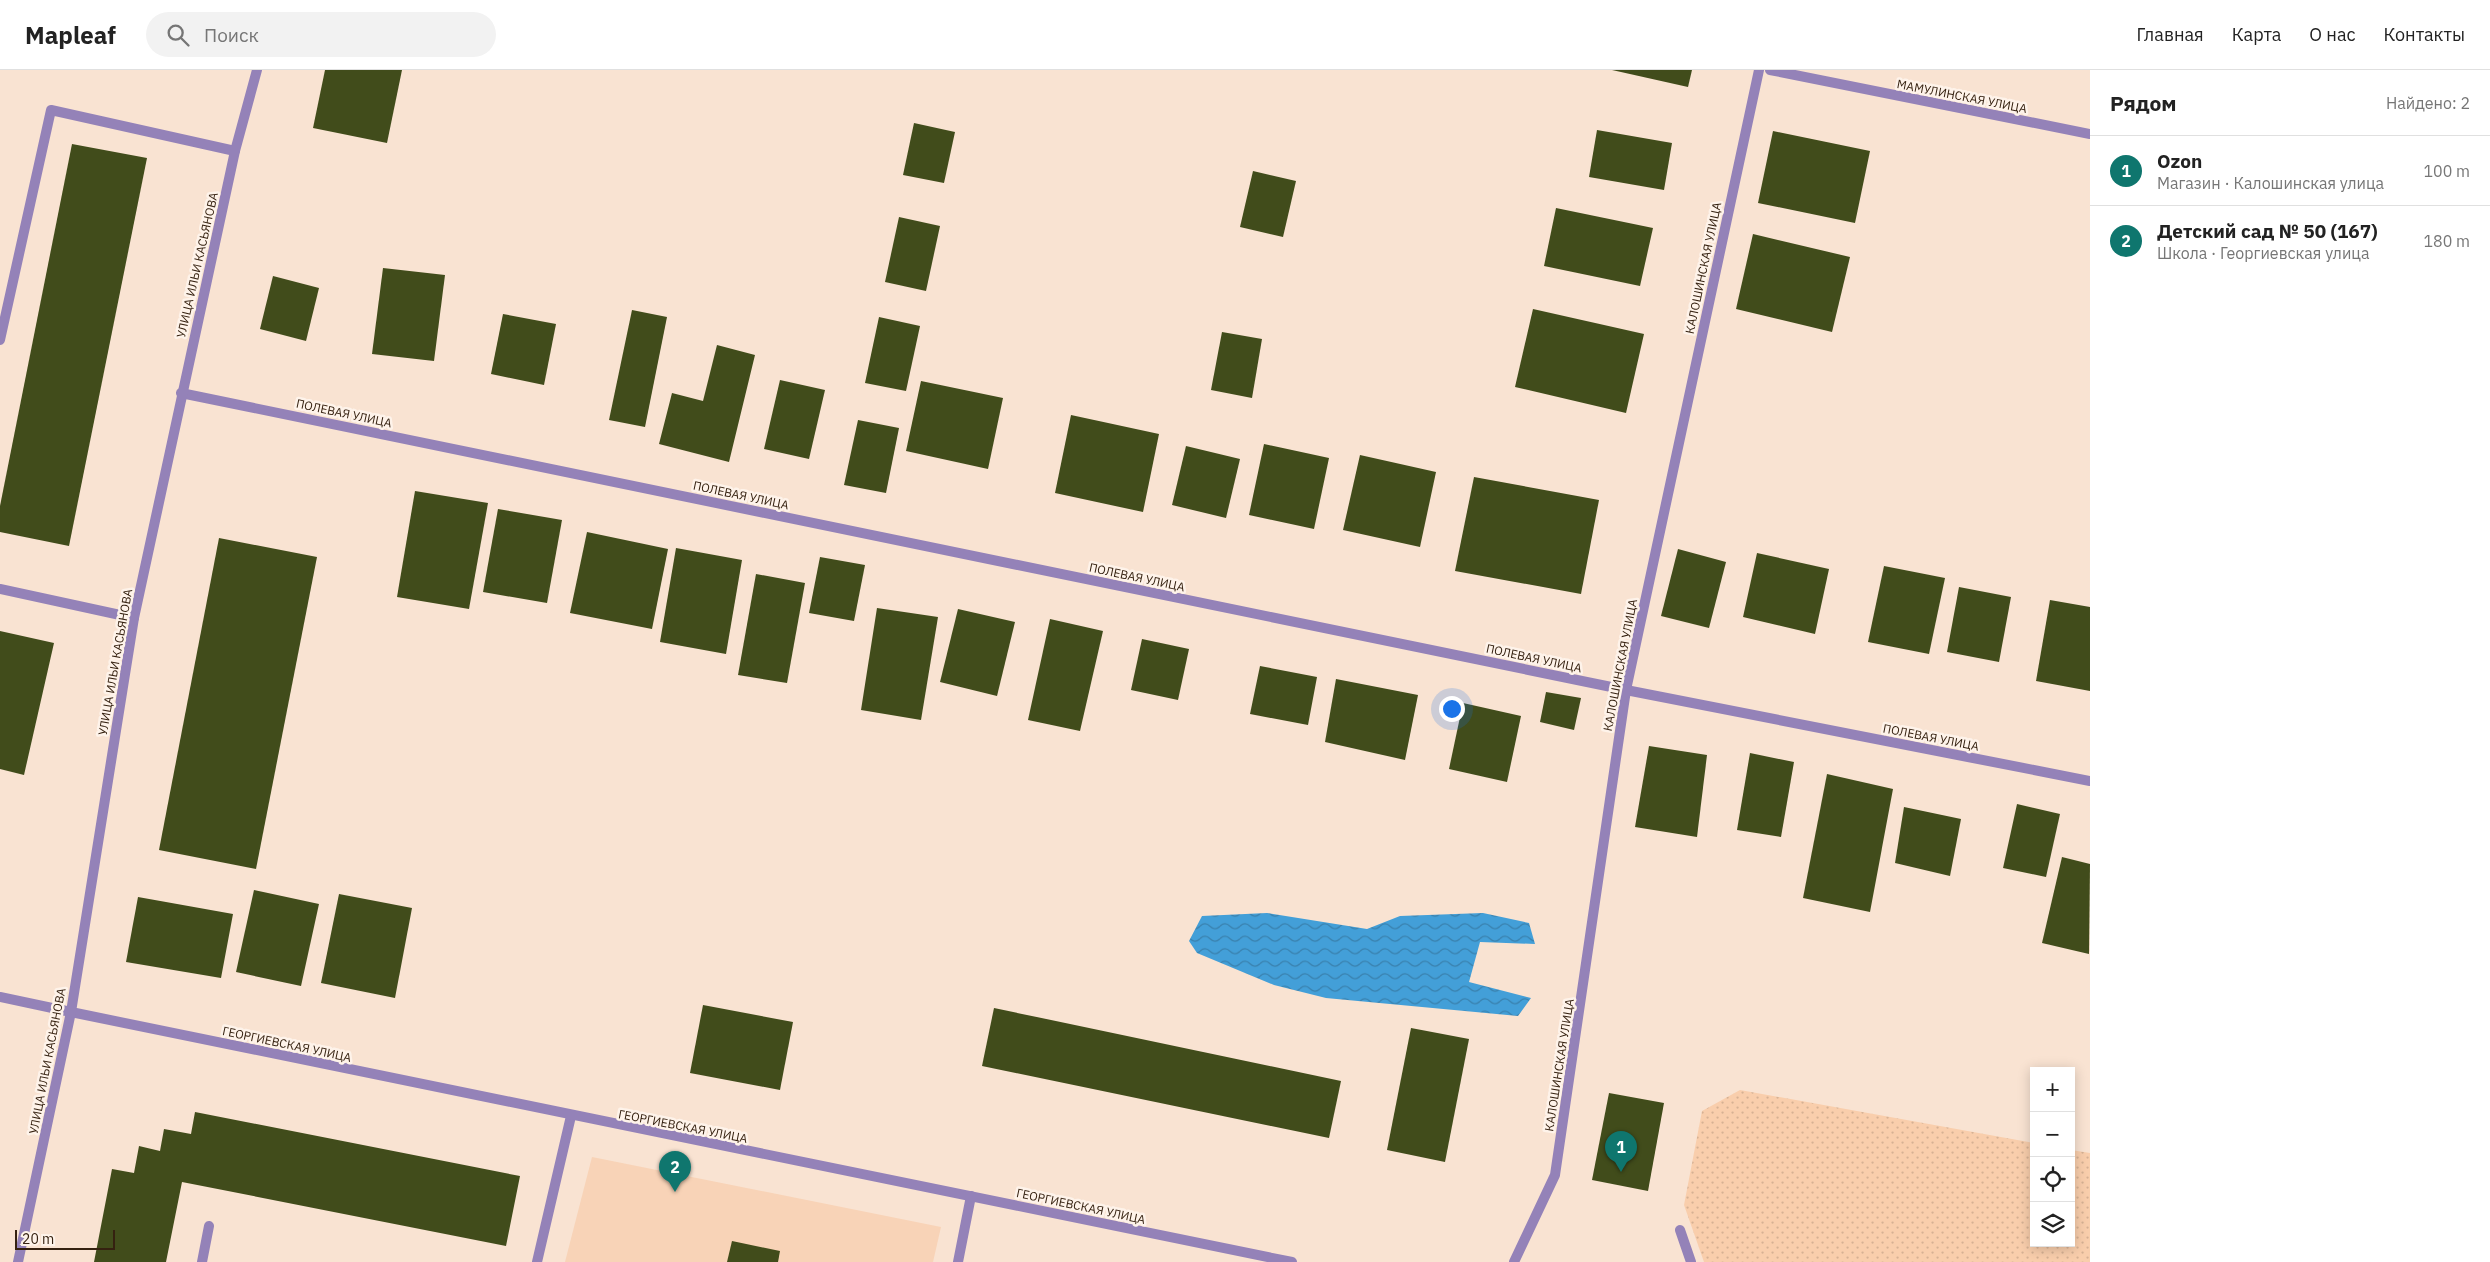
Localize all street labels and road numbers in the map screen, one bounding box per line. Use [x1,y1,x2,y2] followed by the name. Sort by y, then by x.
[1896,76,2029,116] street label: МАМУЛИНСКАЯ УЛИЦА
[173,191,221,339] street label: УЛИЦА ИЛЬИ КАСЬЯНОВА
[1682,201,1724,335] street label: КАЛОШИНСКАЯ УЛИЦА
[295,396,393,431] street label: ПОЛЕВАЯ УЛИЦА
[692,478,790,513] street label: ПОЛЕВАЯ УЛИЦА
[1088,560,1186,595] street label: ПОЛЕВАЯ УЛИЦА
[95,587,135,736] street label: УЛИЦА ИЛЬИ КАСЬЯНОВА
[1600,597,1640,732] street label: КАЛОШИНСКАЯ УЛИЦА
[1485,641,1583,676] street label: ПОЛЕВАЯ УЛИЦА
[1882,720,1981,754] street label: ПОЛЕВАЯ УЛИЦА
[25,986,69,1135] street label: УЛИЦА ИЛЬИ КАСЬЯНОВА
[1541,997,1577,1132] street label: КАЛОШИНСКАЯ УЛИЦА
[221,1023,353,1065] street label: ГЕОРГИЕВСКАЯ УЛИЦА
[617,1106,749,1146] street label: ГЕОРГИЕВСКАЯ УЛИЦА
[1015,1185,1147,1227] street label: ГЕОРГИЕВСКАЯ УЛИЦА

